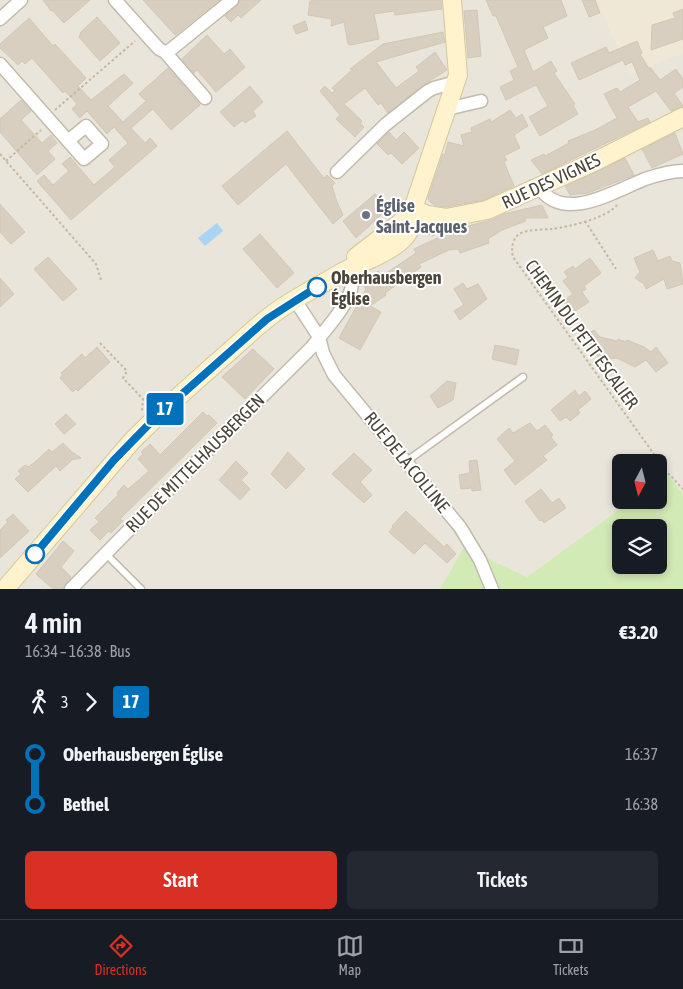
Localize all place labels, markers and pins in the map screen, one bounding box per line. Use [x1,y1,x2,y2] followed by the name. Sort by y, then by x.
[376,195,468,237] place label: Église Saint-Jacques
[360,209,372,221] marker: Église Saint-Jacques
[331,267,442,309] place label: Oberhausbergen Église
[307,277,327,297] marker: Oberhausbergen Église
[25,544,45,564] unlabelled marker

